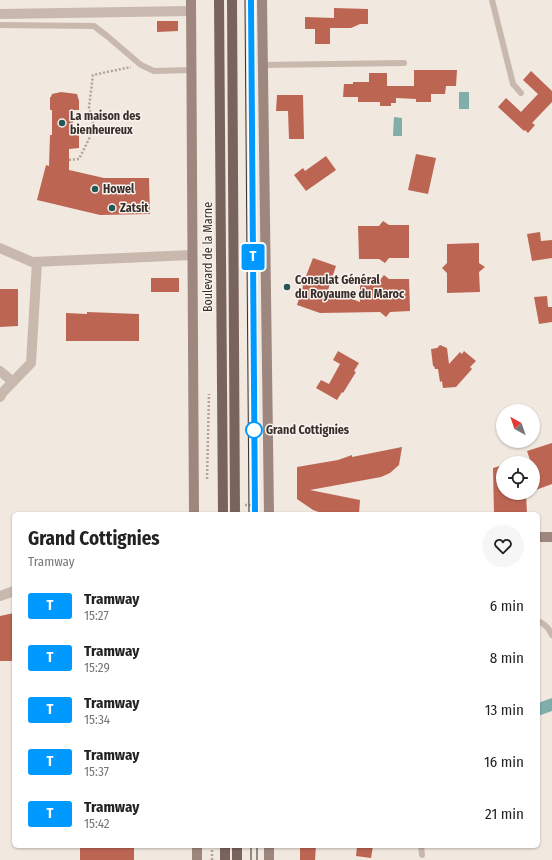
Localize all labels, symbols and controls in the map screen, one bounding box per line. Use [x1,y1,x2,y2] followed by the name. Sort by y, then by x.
[70,109,141,137] place label: La maison des bienheureux
[57,118,67,128] marker: La maison des bienheureux
[103,182,135,196] place label: Howel
[90,184,100,194] marker: Howel
[120,201,149,215] place label: Zatsit
[201,202,215,312] street label: Boulevard de la Marne
[107,203,117,213] marker: Zatsit
[240,244,266,270] line badge: T
[250,248,256,265] text: T
[295,273,405,301] place label: Consulat Général du Royaume du Maroc
[282,282,292,292] marker: Consulat Général du Royaume du Maroc
[496,404,540,448] north arrow
[496,404,540,500] map controls
[245,421,263,439] marker: Grand Cottignies
[266,423,350,437] place label: Grand Cottignies
[496,456,540,500] button: locate
[482,525,524,567] button: heart
[28,527,160,550] text: Grand Cottignies
[28,554,74,569] text: Tramway
[84,590,139,608] text: Tramway
[47,597,53,614] text: T
[490,597,524,615] text: 6 min
[84,608,109,623] text: 15:27
[84,642,139,660] text: Tramway
[47,649,53,666] text: T
[490,649,524,667] text: 8 min
[84,660,110,675] text: 15:29
[84,694,139,712] text: Tramway
[47,701,53,718] text: T
[485,701,524,719] text: 13 min
[84,712,110,727] text: 15:34
[84,746,139,764] text: Tramway
[47,753,53,770] text: T
[484,753,524,771] text: 16 min
[84,764,109,779] text: 15:37
[84,798,139,816] text: Tramway
[47,805,53,822] text: T
[485,805,524,823] text: 21 min
[84,816,110,831] text: 15:42

